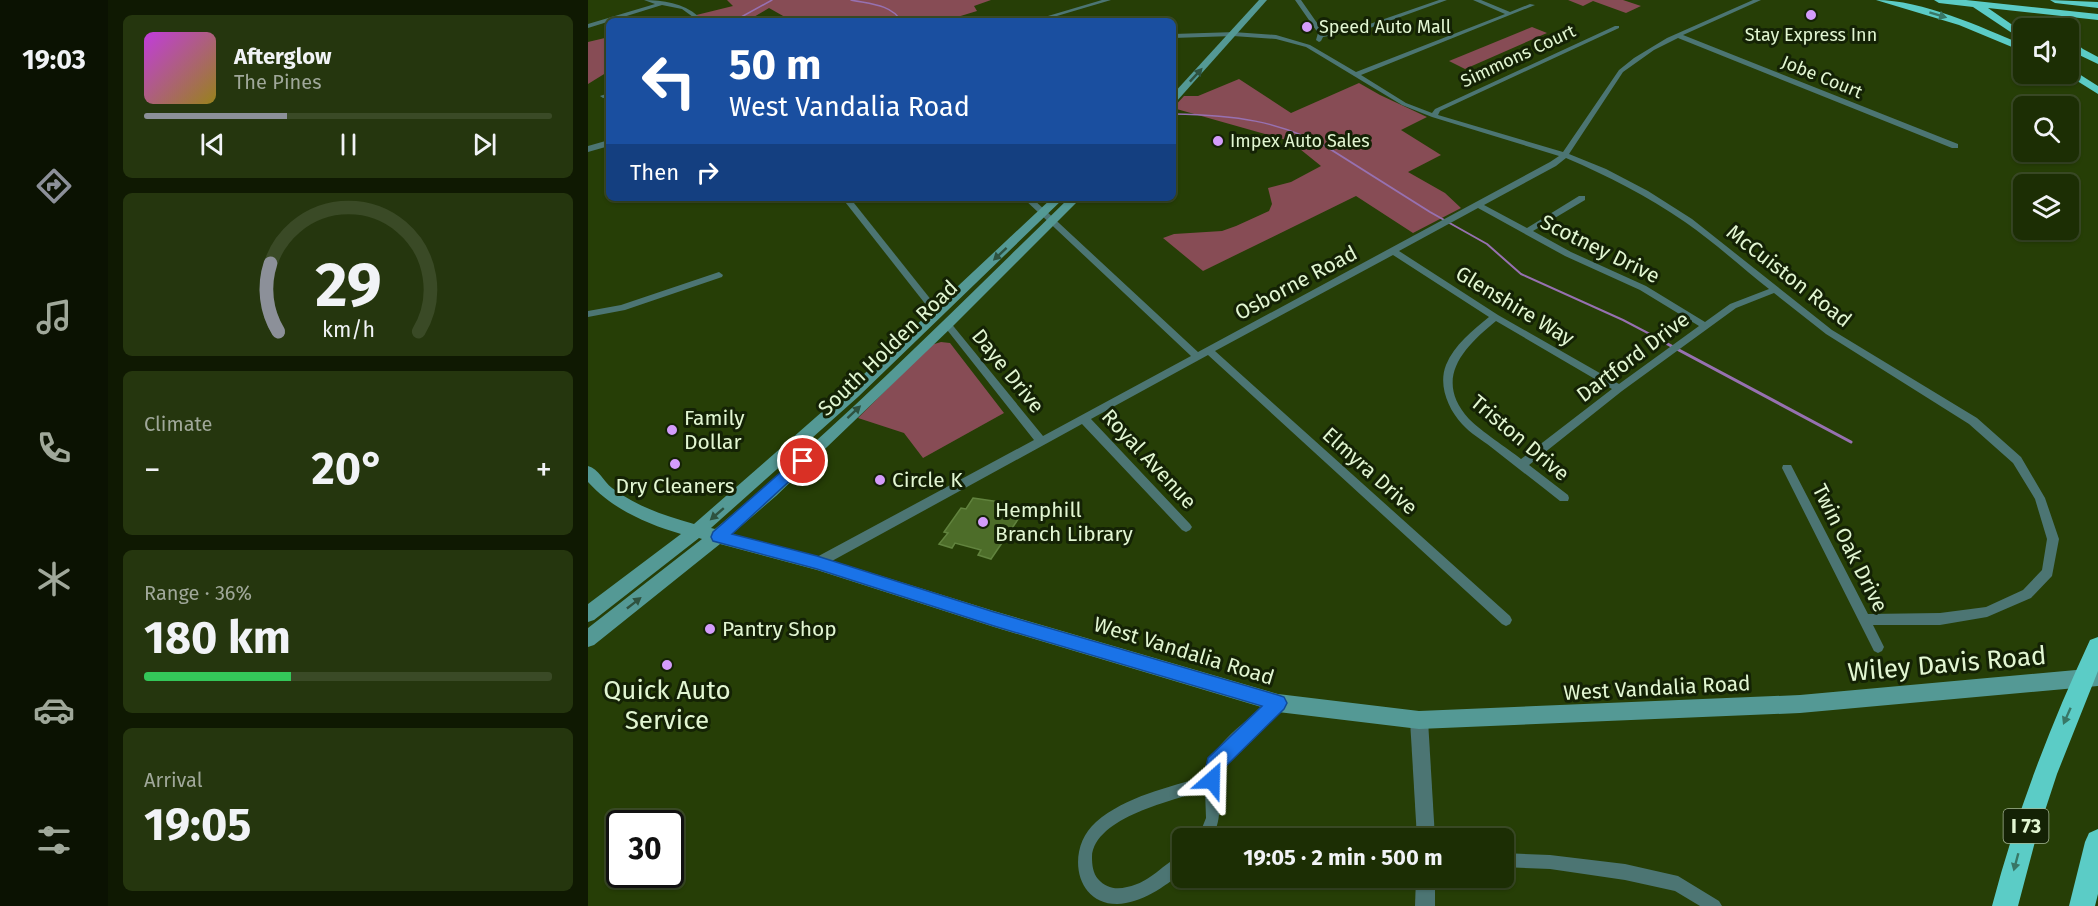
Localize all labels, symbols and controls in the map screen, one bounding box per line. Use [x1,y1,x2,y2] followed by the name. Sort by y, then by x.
[1804,8,1818,22] marker: Stay Express Inn
[1929,11,1947,20] one-way arrow
[1319,16,1451,38] place label: Speed Auto Mall
[2013,18,2079,240] map controls
[2013,18,2079,84] button: sound
[1300,20,1314,34] marker: Speed Auto Mall
[1457,20,1579,92] street label: Simmons Court
[1745,24,1877,46] place label: Stay Express Inn
[729,40,822,90] text: 50 m
[630,42,708,120] icon: left
[234,43,331,70] text: Afterglow
[22,44,86,76] text: 19:03
[1778,51,1866,103] street label: Jobe Court
[1189,67,1203,82] one-way arrow
[234,70,321,94] text: The Pines
[729,91,970,123] text: West Vandalia Road
[2013,96,2079,162] button: search
[196,128,229,161] icon: previous
[332,128,365,161] icon: pause
[468,128,501,161] icon: next
[1230,130,1370,152] place label: Impex Auto Sales
[1211,134,1225,148] marker: Impex Auto Sales
[691,156,724,189] icon: right
[630,159,679,186] text: Then
[33,165,75,207] icon: directions
[2013,174,2079,240] button: layers
[1536,209,1664,289] street label: Scotney Drive
[1721,219,1857,333] street label: McCuiston Road
[1230,240,1362,326] street label: Osborne Road
[992,247,1007,261] one-way arrow
[315,248,381,323] text: 29
[1451,260,1580,352] street label: Glenshire Way
[813,275,963,421] street label: South Holden Road
[33,296,75,338] icon: music
[1572,306,1694,408] street label: Dartford Drive
[321,317,375,343] text: km/h
[966,324,1050,418] street label: Daye Drive
[1465,389,1575,487] street label: Triston Drive
[1096,404,1202,514] street label: Royal Avenue
[684,405,745,455] place label: Family Dollar
[847,405,861,419] one-way arrow
[144,412,212,436] text: Climate
[1317,422,1423,520] street label: Elmyra Drive
[665,423,679,437] marker: Family Dollar
[33,427,75,469] icon: phone
[777,435,828,486] pin
[311,442,385,496] text: 20°
[786,444,819,477] icon: arrive
[144,450,161,490] text: −
[536,450,552,490] text: +
[668,457,682,471] marker: Dry Cleaners
[892,467,963,493] place label: Circle K
[615,473,735,499] place label: Dry Cleaners
[873,473,887,487] marker: Circle K
[1807,480,1893,616] street label: Twin Oak Drive
[995,497,1134,547] place label: Hemphill Branch Library
[710,507,725,520] one-way arrow
[976,515,990,529] marker: Hemphill Branch Library
[33,558,75,600] icon: climate
[144,581,252,605] text: Range · 36%
[626,597,642,609] one-way arrow
[144,611,291,665] text: 180 km
[1091,611,1277,691] street label: West Vandalia Road
[722,616,837,642] place label: Pantry Shop
[703,622,717,636] marker: Pantry Shop
[1846,640,2048,688] street label: Wiley Davis Road
[660,658,674,672] marker: Quick Auto Service
[1563,670,1751,706] street label: West Vandalia Road
[603,675,731,736] place label: Quick Auto Service
[33,689,75,731] icon: car
[2062,707,2072,725] one-way arrow
[1180,748,1244,812] position arrow
[144,768,203,792] text: Arrival
[144,798,251,852] text: 19:05
[2004,809,2048,843] road number: I 73
[606,810,684,888] speed limit sign: 30
[33,819,75,861] icon: filters
[1243,844,1443,871] text: 19:05 · 2 min · 500 m
[2010,853,2020,871] one-way arrow

